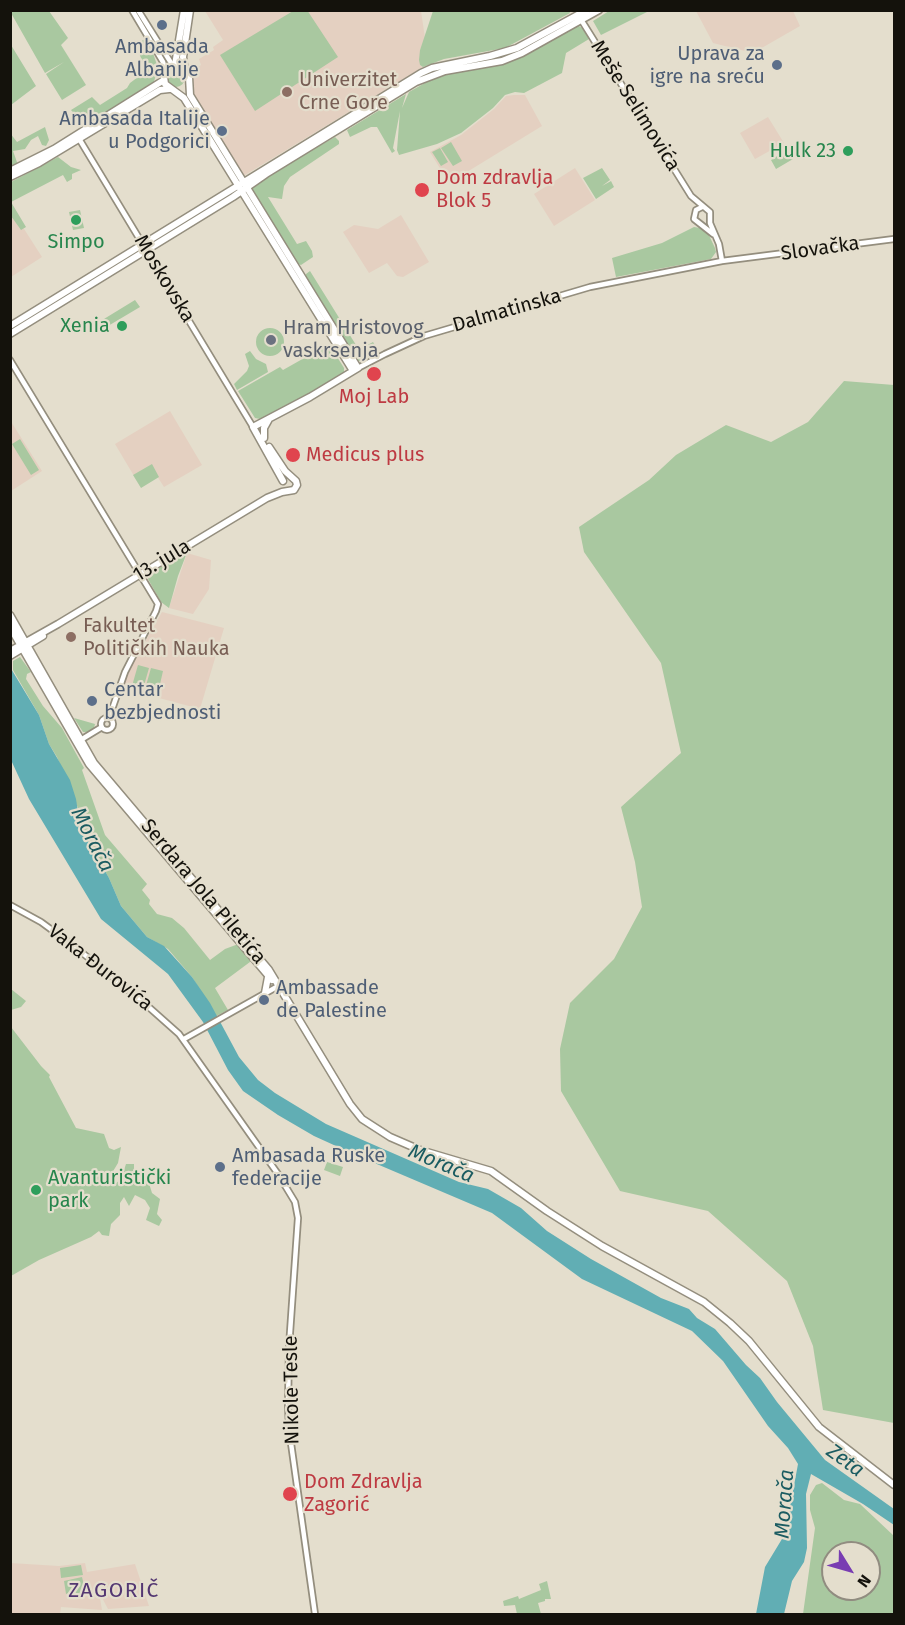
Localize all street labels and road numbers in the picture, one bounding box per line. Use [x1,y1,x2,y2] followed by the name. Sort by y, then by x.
[585,36,685,176] street label: Meše Selimovića
[128,231,200,327] street label: Moskovska
[779,232,861,266] street label: Slovačka
[450,284,564,338] street label: Dalmatinska
[129,535,195,587] street label: 13. jula
[135,815,271,969] street label: Serdara Jola Piletića
[43,920,157,1016] street label: Vaka Đurovića
[279,1335,305,1445] street label: Nikole Tesle

